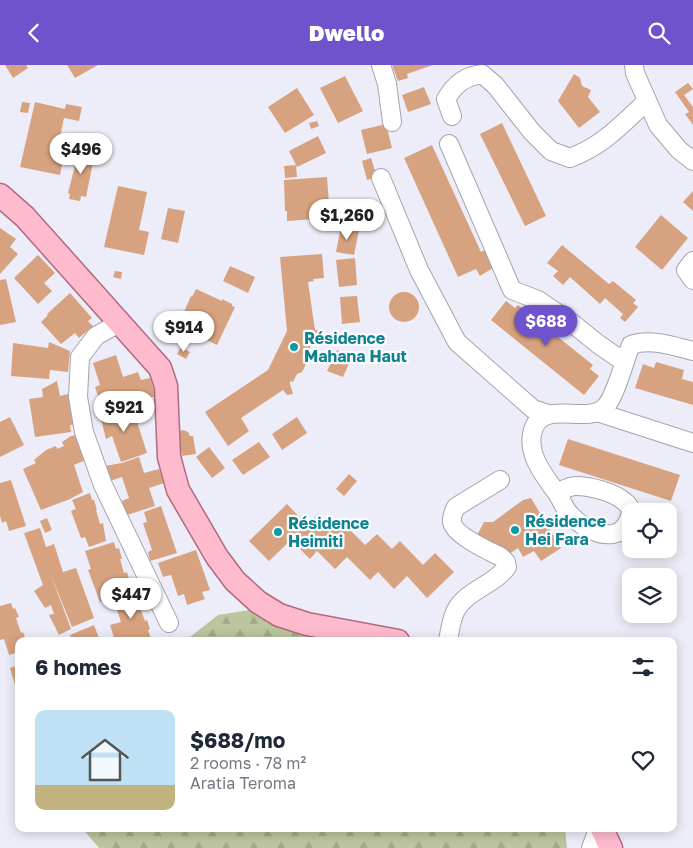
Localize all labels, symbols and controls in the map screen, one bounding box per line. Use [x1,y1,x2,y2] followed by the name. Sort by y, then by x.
[20,19,48,47] icon: back
[309,19,384,46] text: Dwello
[645,19,673,47] icon: search
[51,133,111,175] pin: $496
[60,139,102,159] text: $496
[306,199,388,241] pin: $1,260
[320,205,374,225] text: $1,260
[516,305,576,347] pin: $688
[154,311,214,353] pin: $914
[525,311,567,331] text: $688
[164,317,204,337] text: $914
[304,328,407,366] place label: Résidence Mahana Haut
[288,341,300,353] marker: Résidence Mahana Haut
[94,391,154,433] pin: $921
[105,397,143,417] text: $921
[622,503,677,623] map controls
[622,503,677,558] button: locate
[525,511,606,549] place label: Résidence Hei Fara
[288,513,369,551] place label: Résidence Heimiti
[509,524,521,536] marker: Résidence Hei Fara
[272,526,284,538] marker: Résidence Heimiti
[622,568,677,623] button: layers
[101,577,161,620] pin: $447
[111,584,151,604] text: $447
[629,653,657,681] icon: filters
[35,654,121,680] text: 6 homes
[190,727,285,753] text: $688/mo
[75,730,135,790] icon: home
[629,746,657,774] icon: heart
[190,753,306,773] text: 2 rooms · 78 m²
[190,773,296,793] text: Aratia Teroma

